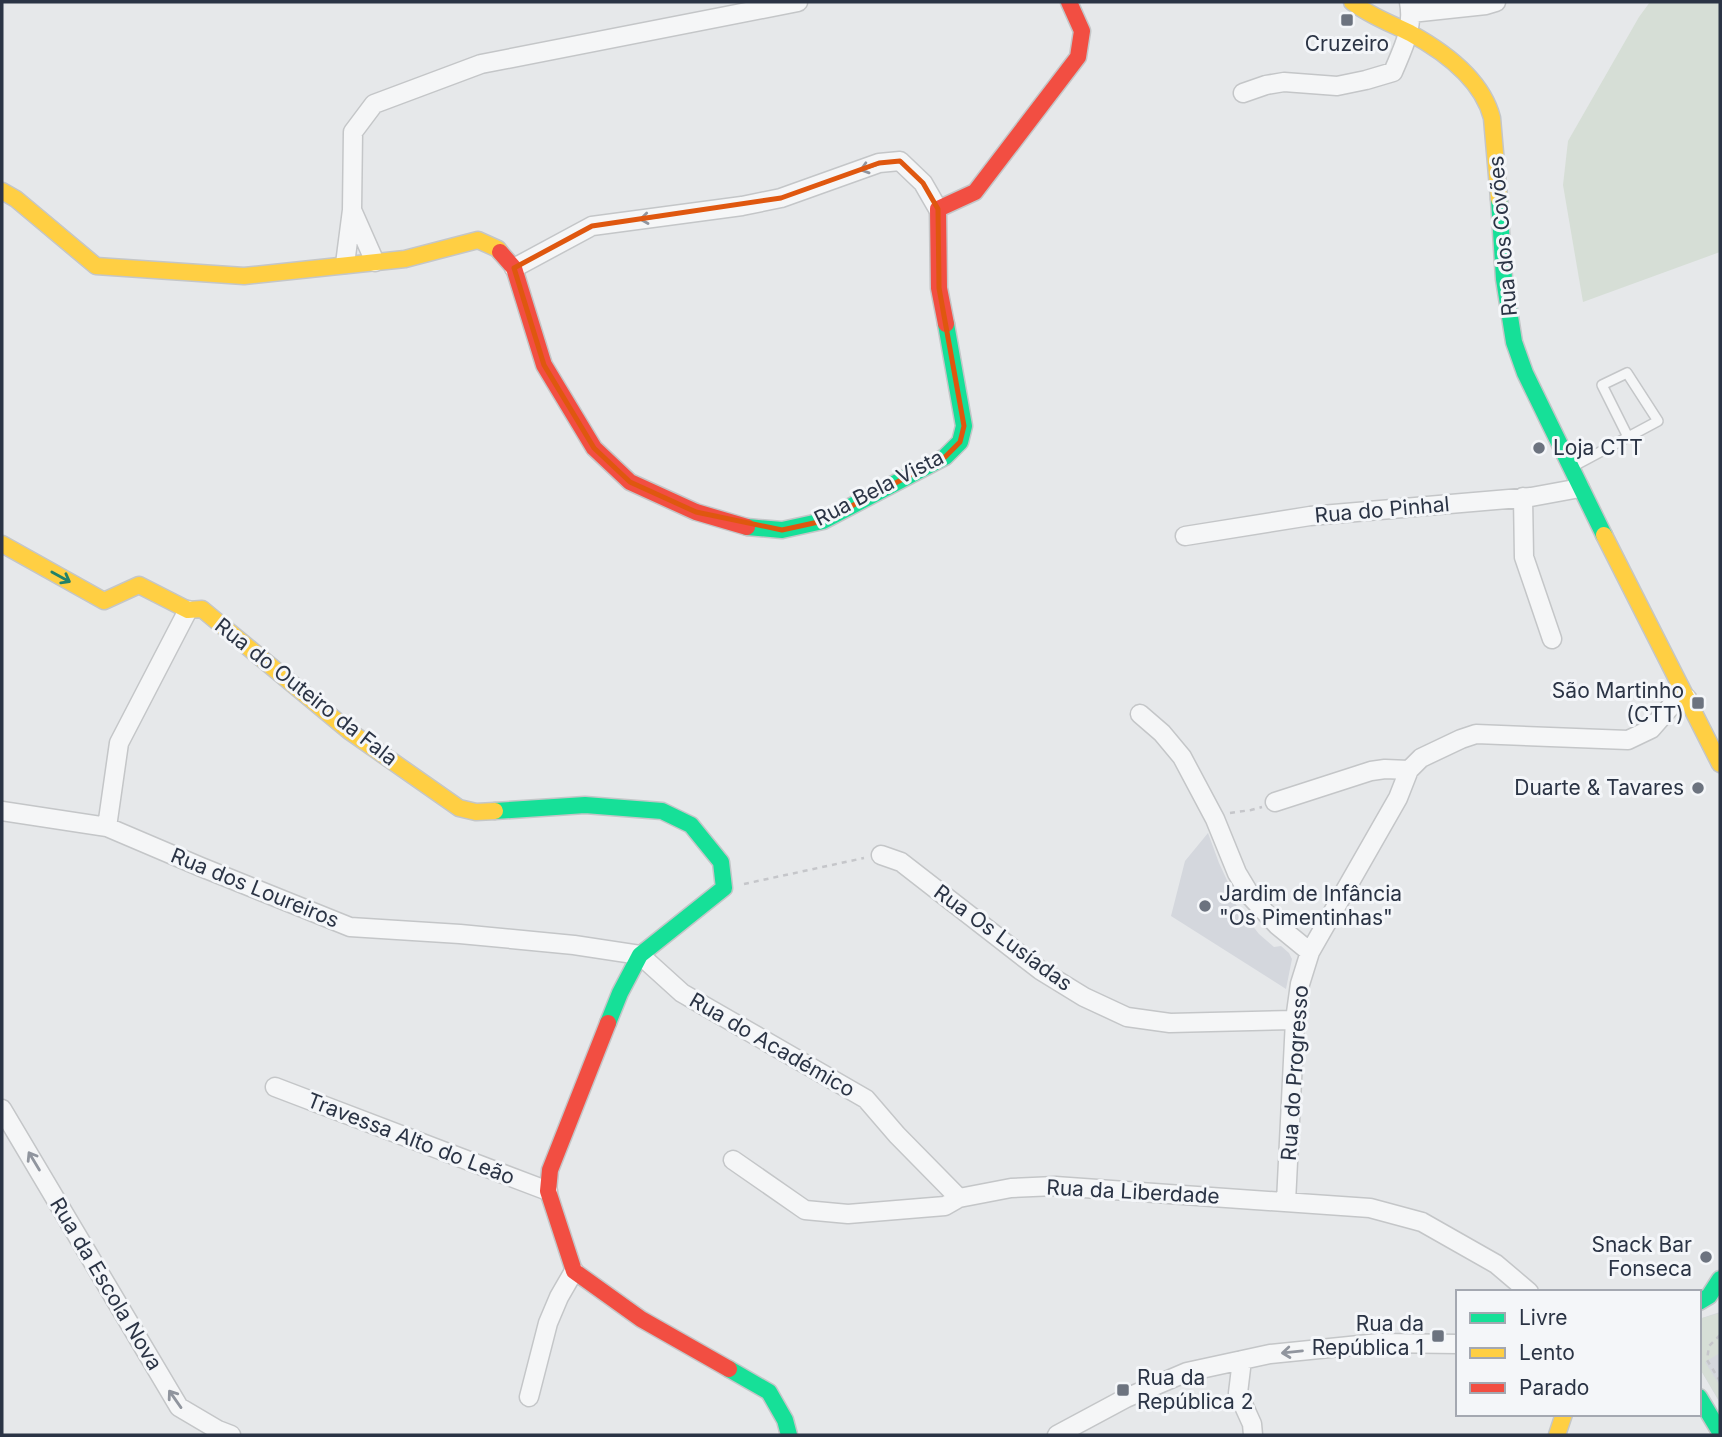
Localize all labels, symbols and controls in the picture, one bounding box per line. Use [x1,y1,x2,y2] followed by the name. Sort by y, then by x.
[1339,12,1355,28] marker: Cruzeiro
[1305,31,1389,56] place label: Cruzeiro
[1483,155,1522,317] street label: Rua dos Covões
[860,161,882,174] one-way arrow
[639,212,662,225] one-way arrow
[1553,435,1643,460] place label: Loja CTT
[1531,440,1547,456] marker: Loja CTT
[810,444,948,531] street label: Rua Bela Vista
[1314,491,1450,528] street label: Rua do Pinhal
[51,570,71,584] one-way arrow
[210,613,403,771] street label: Rua do Outeiro da Fala
[1552,678,1684,727] place label: São Martinho (CTT)
[1690,695,1706,711] marker: São Martinho (CTT)
[1514,775,1684,800] place label: Duarte & Tavares
[1690,780,1706,796] marker: Duarte & Tavares
[167,842,343,933] street label: Rua dos Loureiros
[929,879,1077,996] street label: Rua Os Lusíadas
[1219,881,1402,930] place label: Jardim de Infância "Os Pimentinhas"
[1197,898,1213,914] marker: Jardim de Infância "Os Pimentinhas"
[1276,984,1313,1162] street label: Rua do Progresso
[685,987,859,1102] street label: Rua do Académico
[304,1087,519,1190] street label: Travessa Alto do Leão
[26,1152,40,1172] one-way arrow
[1046,1174,1220,1209] street label: Rua da Liberdade
[45,1193,168,1375] street label: Rua da Escola Nova
[1591,1232,1692,1281] place label: Snack Bar Fonseca
[1698,1249,1714,1265] marker: Snack Bar Fonseca
[1456,1290,1701,1416] legend
[1519,1305,1568,1330] text: Livre
[1312,1311,1424,1360] place label: Rua da República 1
[1430,1328,1446,1344] marker: Rua da República 1
[1519,1340,1575,1365] text: Lento
[1281,1346,1304,1359] one-way arrow
[1137,1365,1253,1414] place label: Rua da República 2
[1519,1375,1589,1400] text: Parado
[1115,1382,1131,1398] marker: Rua da República 2
[168,1390,182,1409] one-way arrow

